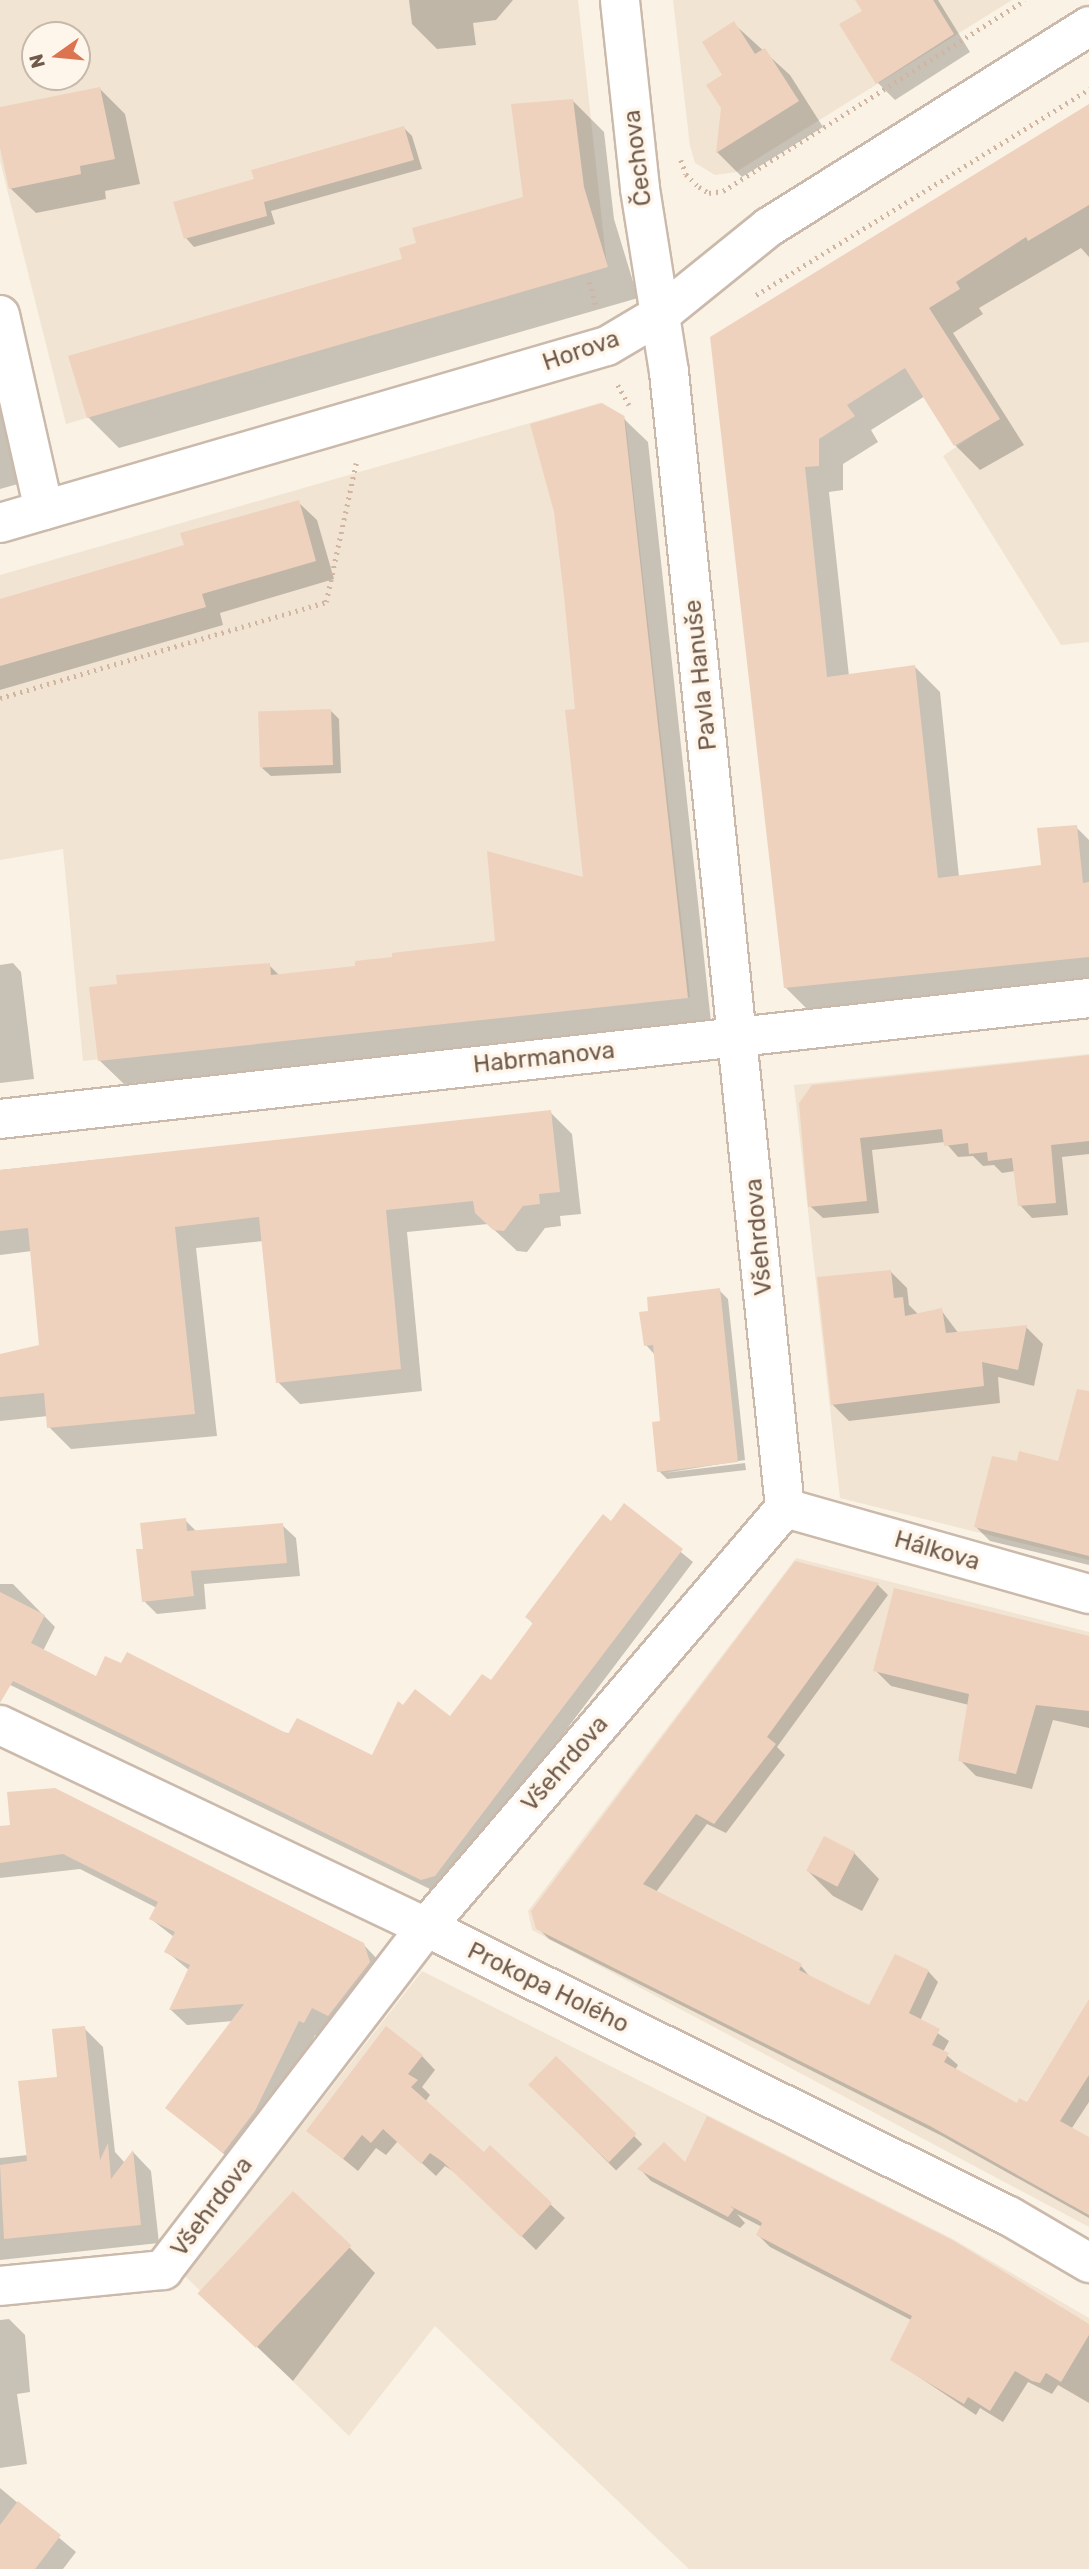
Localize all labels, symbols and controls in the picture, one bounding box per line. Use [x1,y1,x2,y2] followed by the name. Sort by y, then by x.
[21,21,91,91] north arrow
[24,51,50,71] text: N
[618,108,658,208] street label: Čechova
[539,324,623,378] street label: Horova
[679,598,723,752] street label: Pavla Hanuše
[472,1036,616,1080] street label: Habrmanova
[740,1177,778,1297] street label: Všehrdova
[891,1525,983,1577] street label: Hálkova
[516,1710,614,1818] street label: Všehrdova
[463,1937,633,2039] street label: Prokopa Holého
[165,2151,259,2263] street label: Všehrdova

